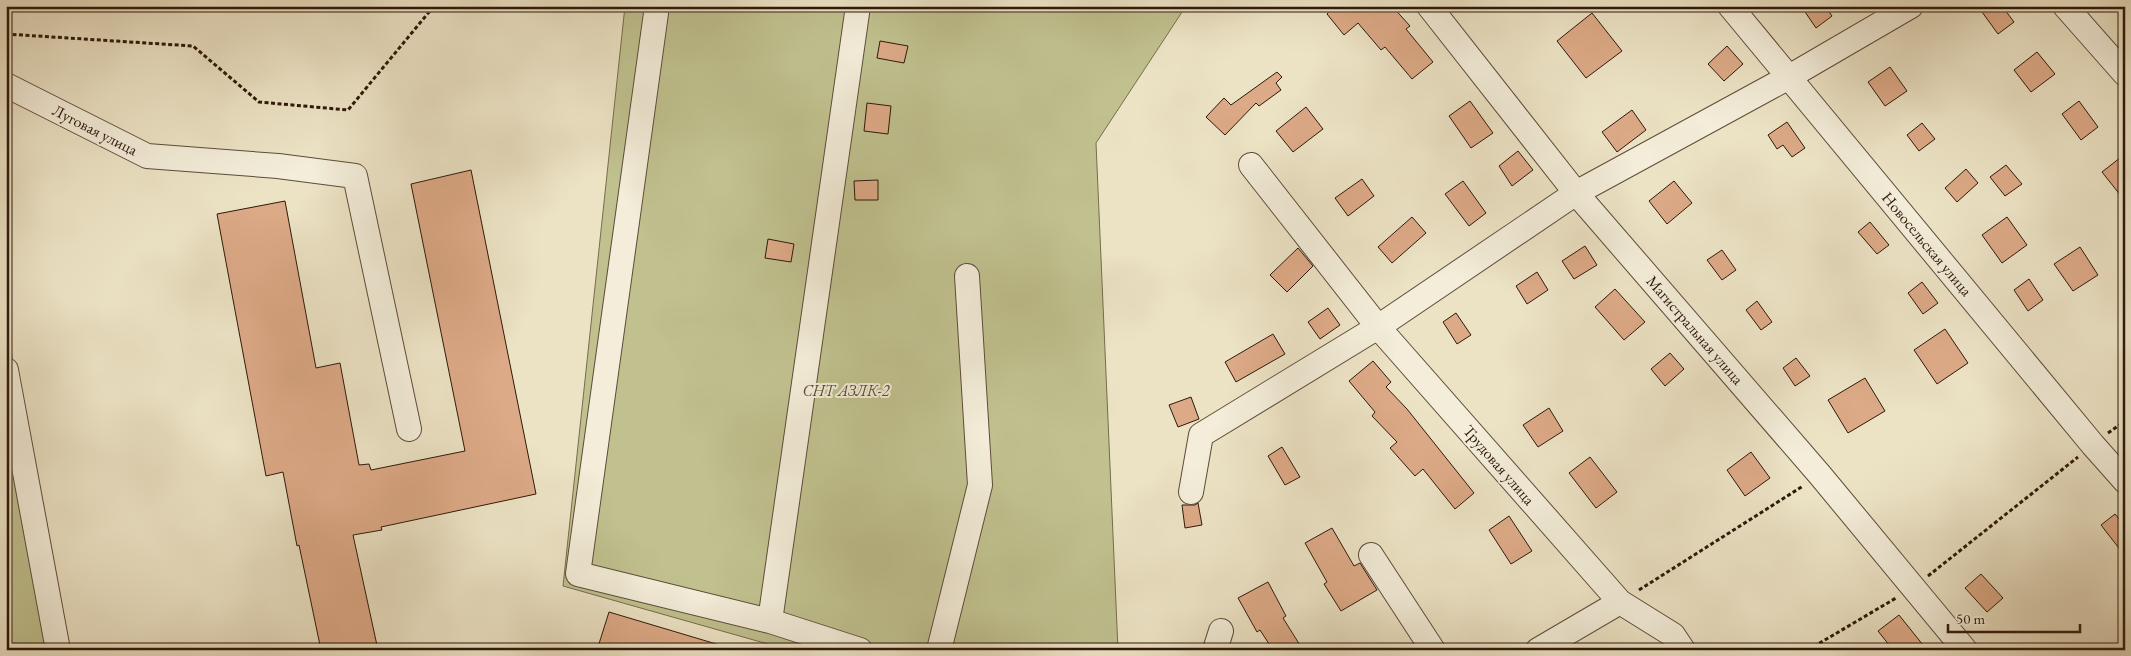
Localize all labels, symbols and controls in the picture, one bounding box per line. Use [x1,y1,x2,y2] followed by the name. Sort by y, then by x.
[49,100,142,161] street label: Луговая улица
[1877,187,1977,301] street label: Новосельская улица
[1642,271,1749,390] street label: Магистральная улица
[802,380,891,401] park label: СНТ АЗЛК-2
[1458,420,1540,510] street label: Трудовая улица
[1948,601,2081,633] scale bar
[1956,609,1985,628] text: 50 m

